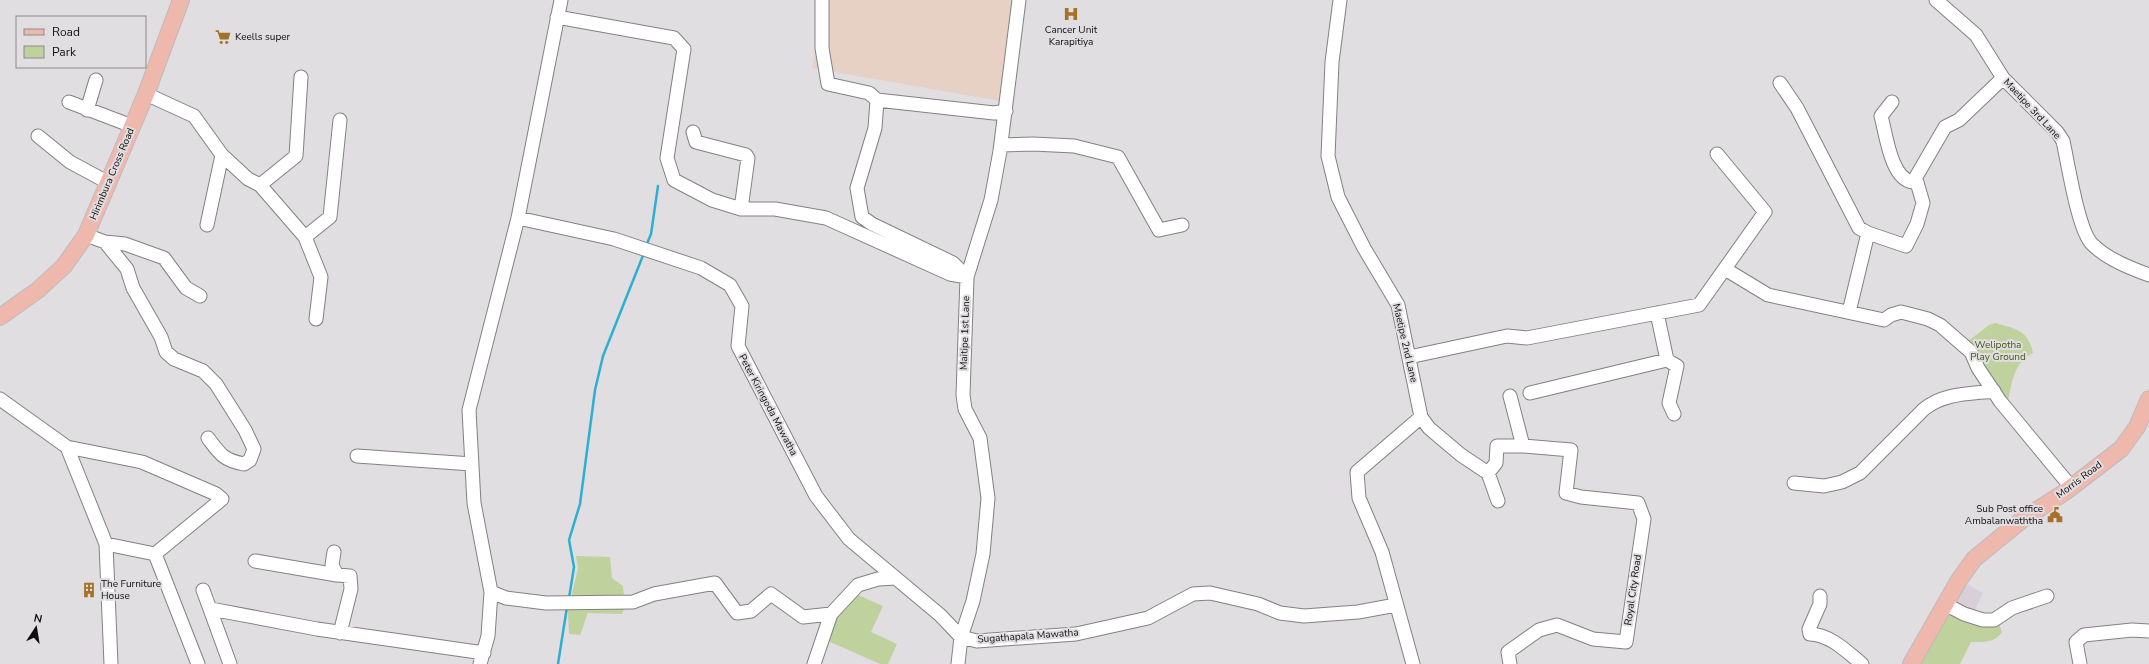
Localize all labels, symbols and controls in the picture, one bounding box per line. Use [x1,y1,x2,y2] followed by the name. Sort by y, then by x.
[1062,5,1080,23] hospital icon: Cancer Unit Karapitiya
[16,16,146,68] legend
[1045,23,1098,49] place label: Cancer Unit Karapitiya
[52,24,80,40] text: Road
[214,28,232,46] supermarket icon: Keells super
[235,30,291,44] place label: Keells super
[52,44,77,60] text: Park
[2000,76,2064,142] street label: Maetipe 3rd Lane
[86,126,138,222] street label: Hirimbura Cross Road
[957,296,973,370] street label: Maitipe 1st Lane
[1389,302,1421,384] street label: Maetipe 2nd Lane
[1970,338,2026,364] park label: Welipotha Play Ground
[735,352,801,458] street label: Peter Kiringoda Mawatha
[2053,458,2105,502] street label: Morris Road
[1965,502,2043,528] place label: Sub Post office Ambalanwaththa
[2046,506,2064,524] public building icon: Sub Post office Ambalanwaththa
[1621,553,1645,626] street label: Royal City Road
[101,577,161,603] place label: The Furniture House
[80,581,98,599] building icon: The Furniture House
[16,608,56,648] north arrow
[32,611,44,627] text: N
[977,625,1079,647] street label: Sugathapala Mawatha

